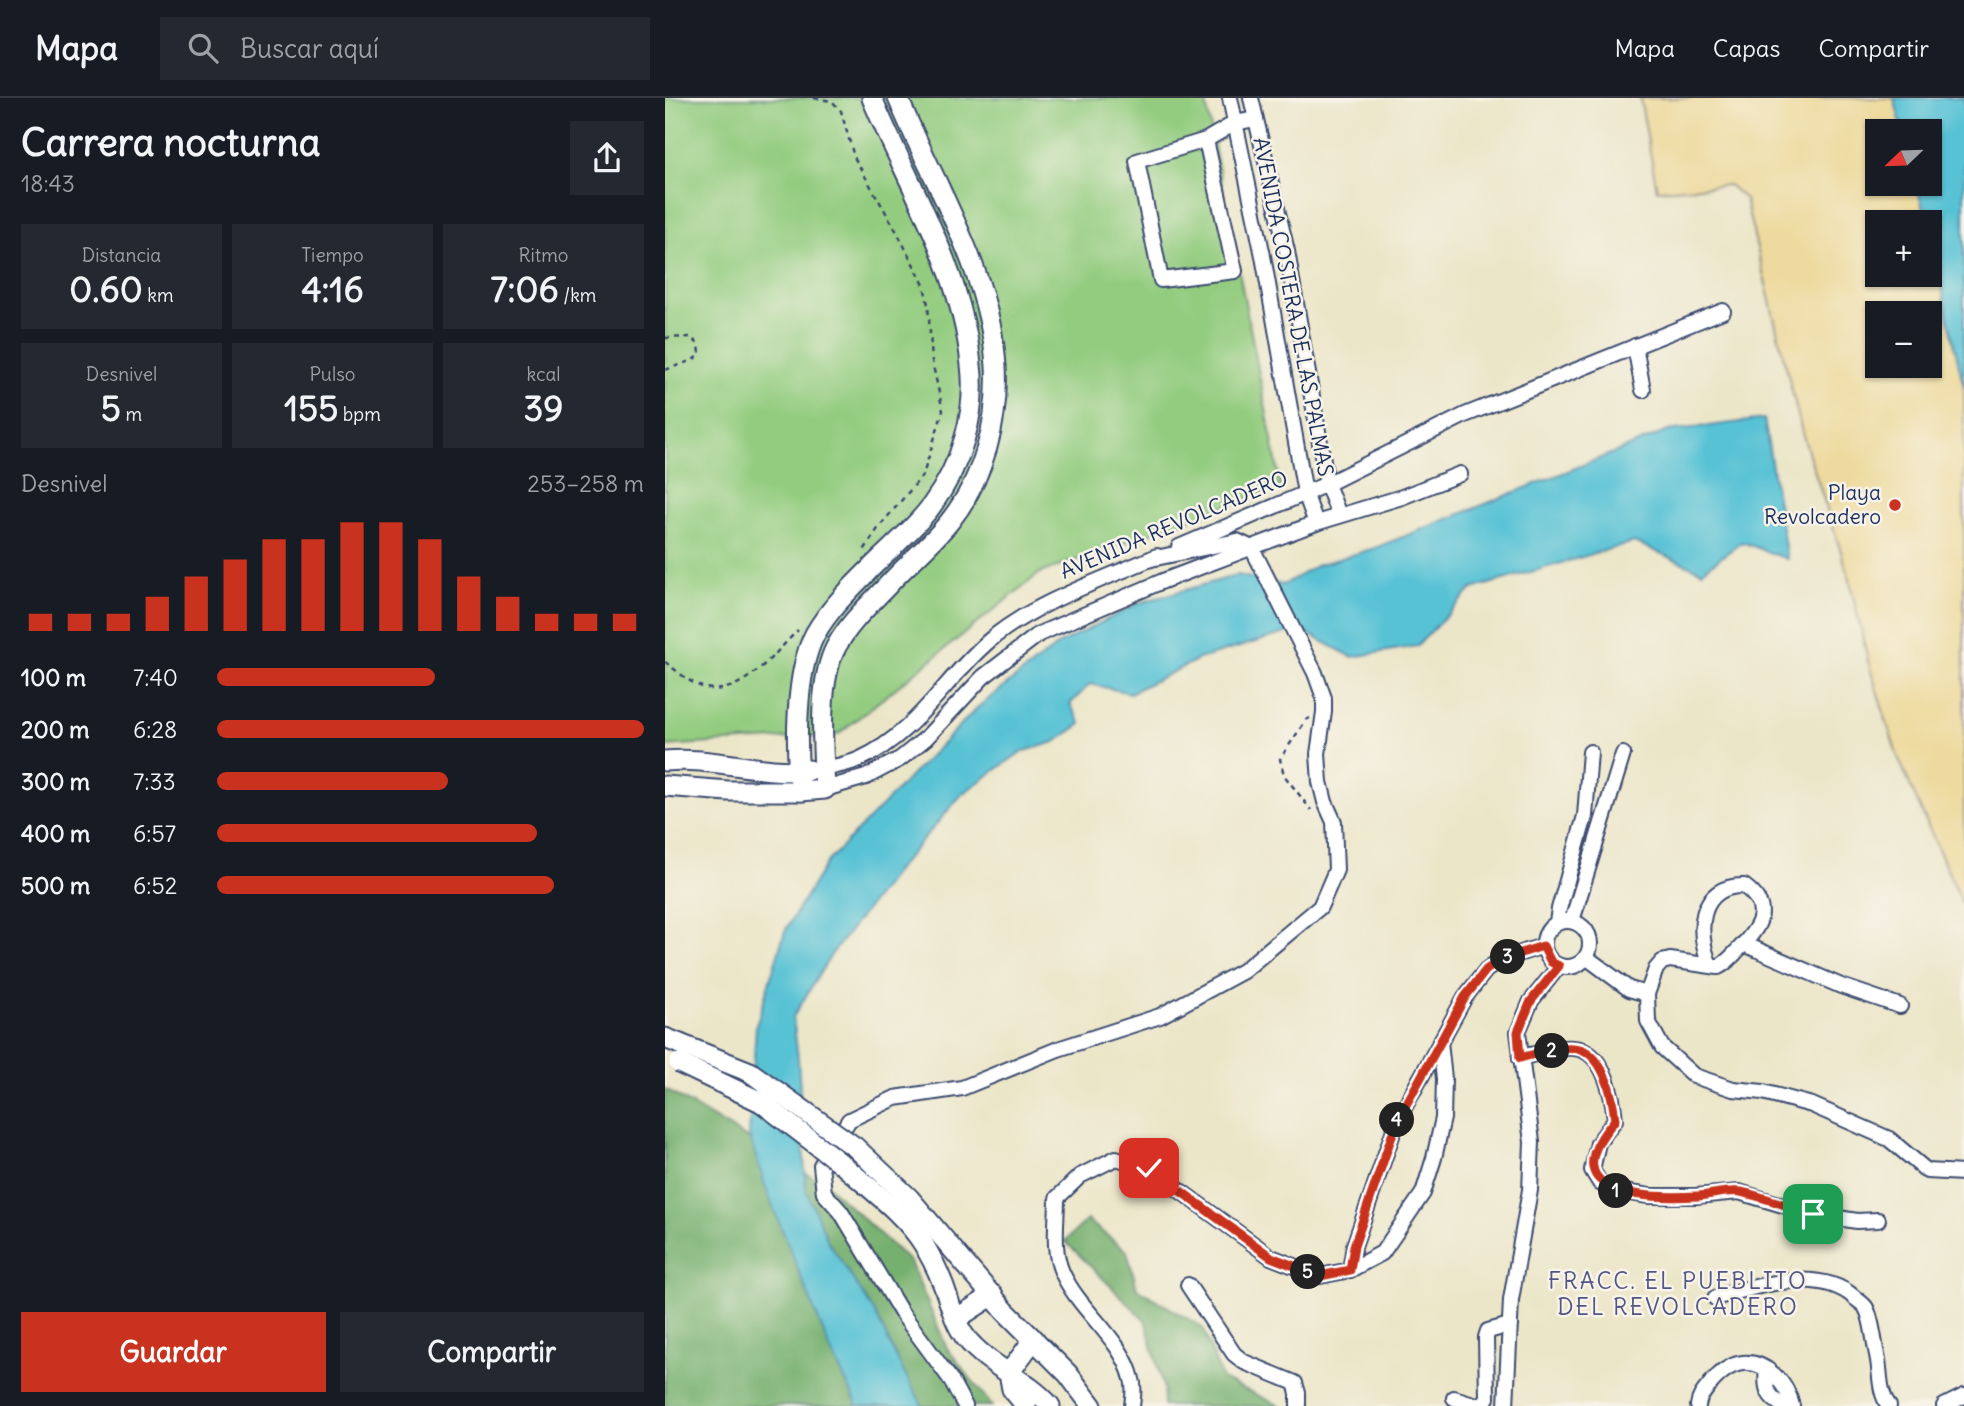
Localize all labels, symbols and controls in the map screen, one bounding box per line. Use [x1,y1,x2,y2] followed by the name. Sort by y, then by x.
[160,17,650,80] search box
[35,27,118,69] text: Mapa
[184,29,222,67] icon: search
[240,32,379,65] text: Buscar aquí
[1614,33,1675,63] text: Mapa
[1713,33,1780,63] text: Capas
[1818,33,1929,63] text: Compartir
[21,119,320,166] text: Carrera nocturna
[1865,119,1943,196] north arrow
[1865,119,1942,378] map controls
[570,121,644,195] button: share
[1247,135,1340,479] street label: AVENIDA COSTERA DE LAS PALMAS
[21,169,75,198] text: 18:43
[1865,210,1942,287] button: +
[82,243,161,267] text: Distancia
[301,243,364,267] text: Tiempo
[518,243,569,267] text: Ritmo
[69,267,143,311] text: 0.60
[301,267,364,311] text: 4:16
[490,267,559,311] text: 7:06
[143,283,174,307] text: km
[559,283,597,307] text: /km
[1865,301,1942,378] button: −
[86,362,157,386] text: Desnivel
[309,362,356,386] text: Pulso
[526,362,561,386] text: kcal
[101,386,121,430] text: 5
[284,386,338,430] text: 155
[523,386,564,430] text: 39
[121,402,142,426] text: m
[338,402,381,426] text: bpm
[1056,464,1292,585] street label: AVENIDA REVOLCADERO
[21,469,107,498] text: Desnivel
[527,469,644,498] text: 253–258 m
[1764,479,1881,530] place label: Playa Revolcadero
[1887,497,1903,513] marker: Playa Revolcadero
[21,663,86,692] text: 100 m
[133,663,178,692] text: 7:40
[21,715,90,744] text: 200 m
[133,715,177,744] text: 6:28
[21,767,90,796] text: 300 m
[133,767,176,796] text: 7:33
[21,819,90,848] text: 400 m
[133,819,176,848] text: 6:57
[21,871,90,900] text: 500 m
[133,871,177,900] text: 6:52
[1491,940,1525,974] pin: 3
[1502,944,1513,968] text: 3
[1535,1034,1569,1068] pin: 2
[1546,1038,1557,1062] text: 2
[1379,1102,1415,1138] pin: 4
[1391,1107,1402,1131] text: 4
[1119,1138,1179,1198] pin
[1130,1149,1168,1187] icon: check
[1599,1174,1633,1208] pin: 1
[1612,1178,1619,1202] text: 1
[1783,1184,1843,1244] pin
[1794,1195,1832,1233] icon: arrive
[1291,1254,1325,1290] pin: 5
[1302,1259,1313,1283] text: 5
[1548,1266,1808,1321] district label: FRACC. EL PUEBLITO DEL REVOLCADERO
[21,1312,326,1392] button: Guardar
[340,1312,644,1392] button: Compartir

